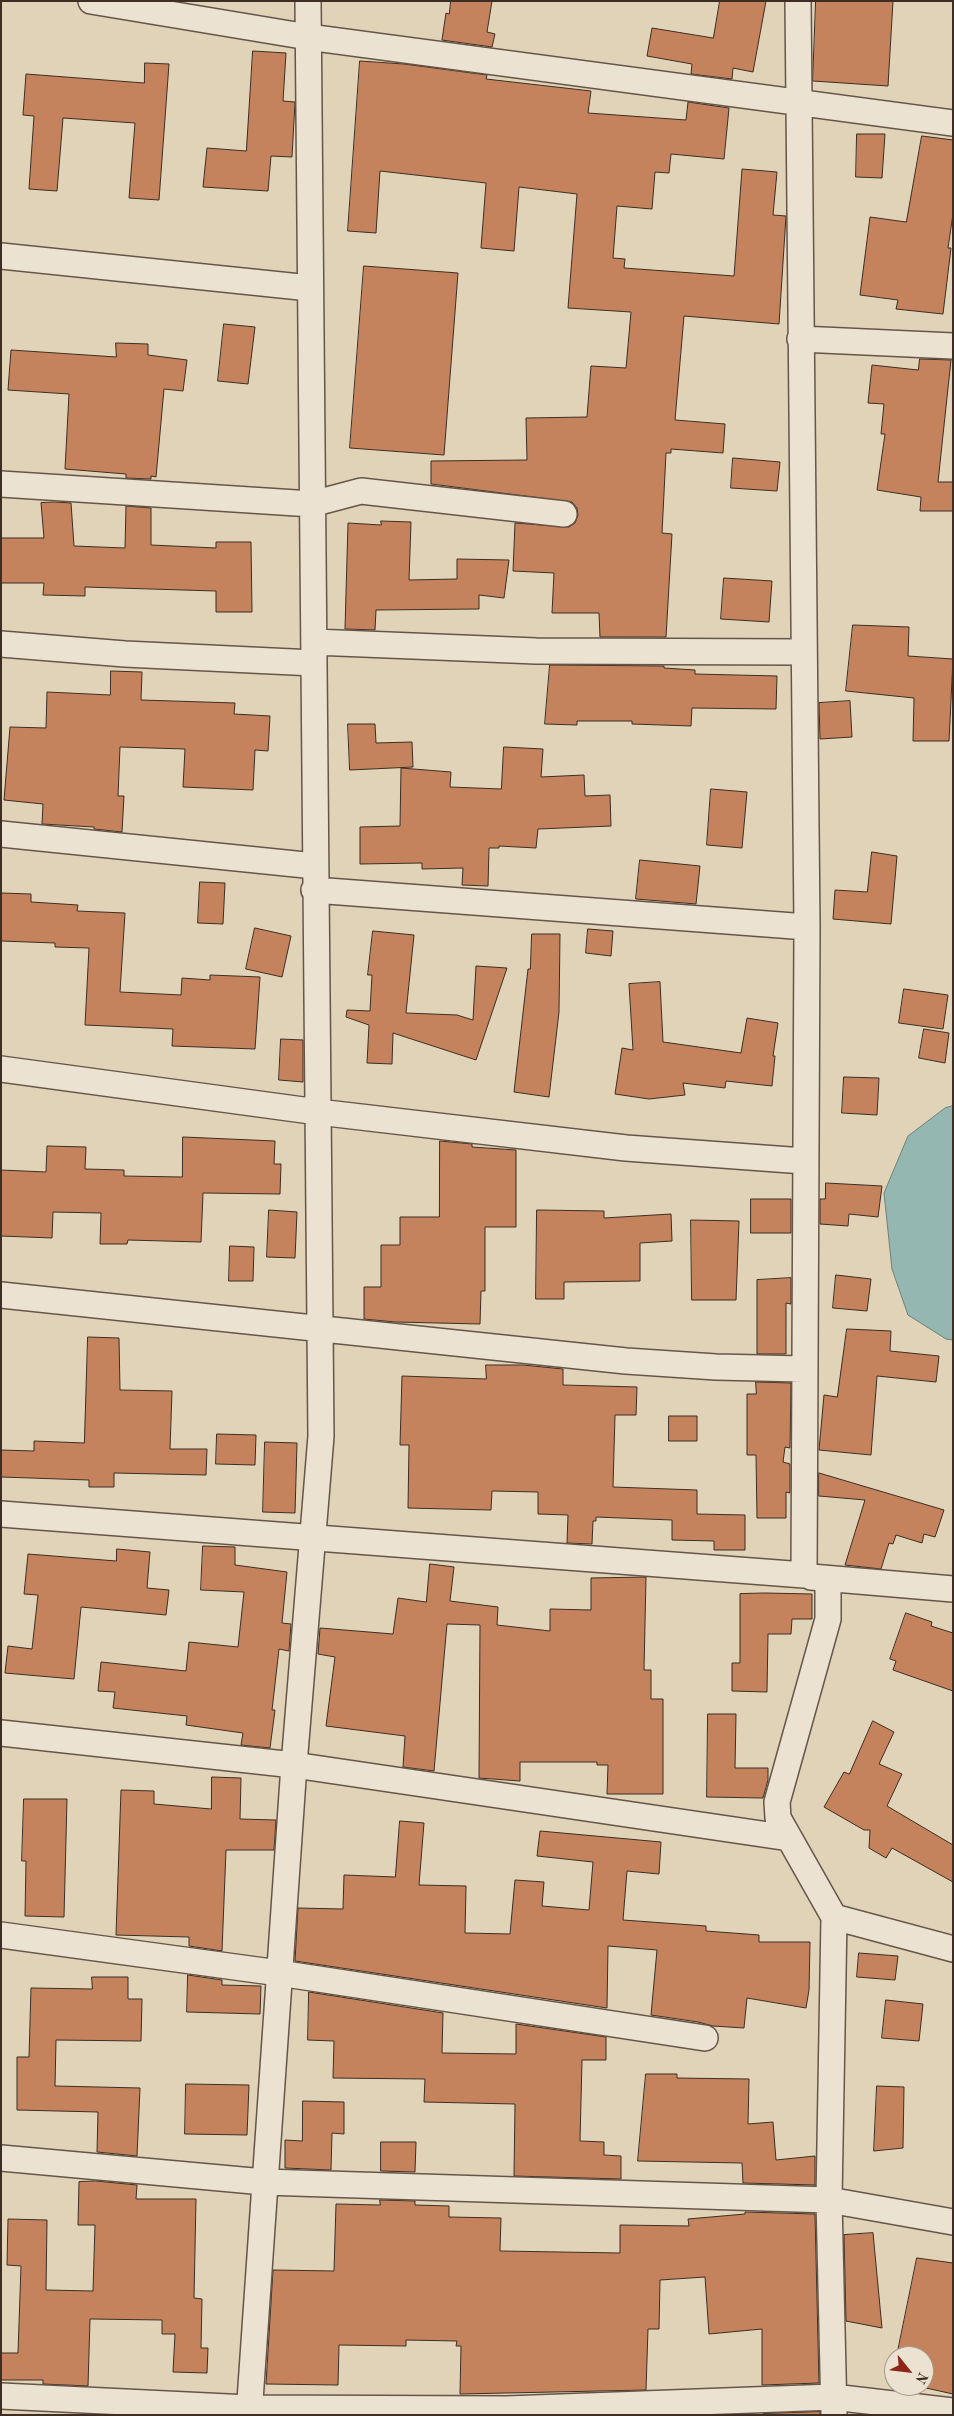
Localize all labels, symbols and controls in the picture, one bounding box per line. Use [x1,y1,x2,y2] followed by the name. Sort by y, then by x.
[884,2346,934,2396] north arrow
[913,2370,930,2386] text: N

